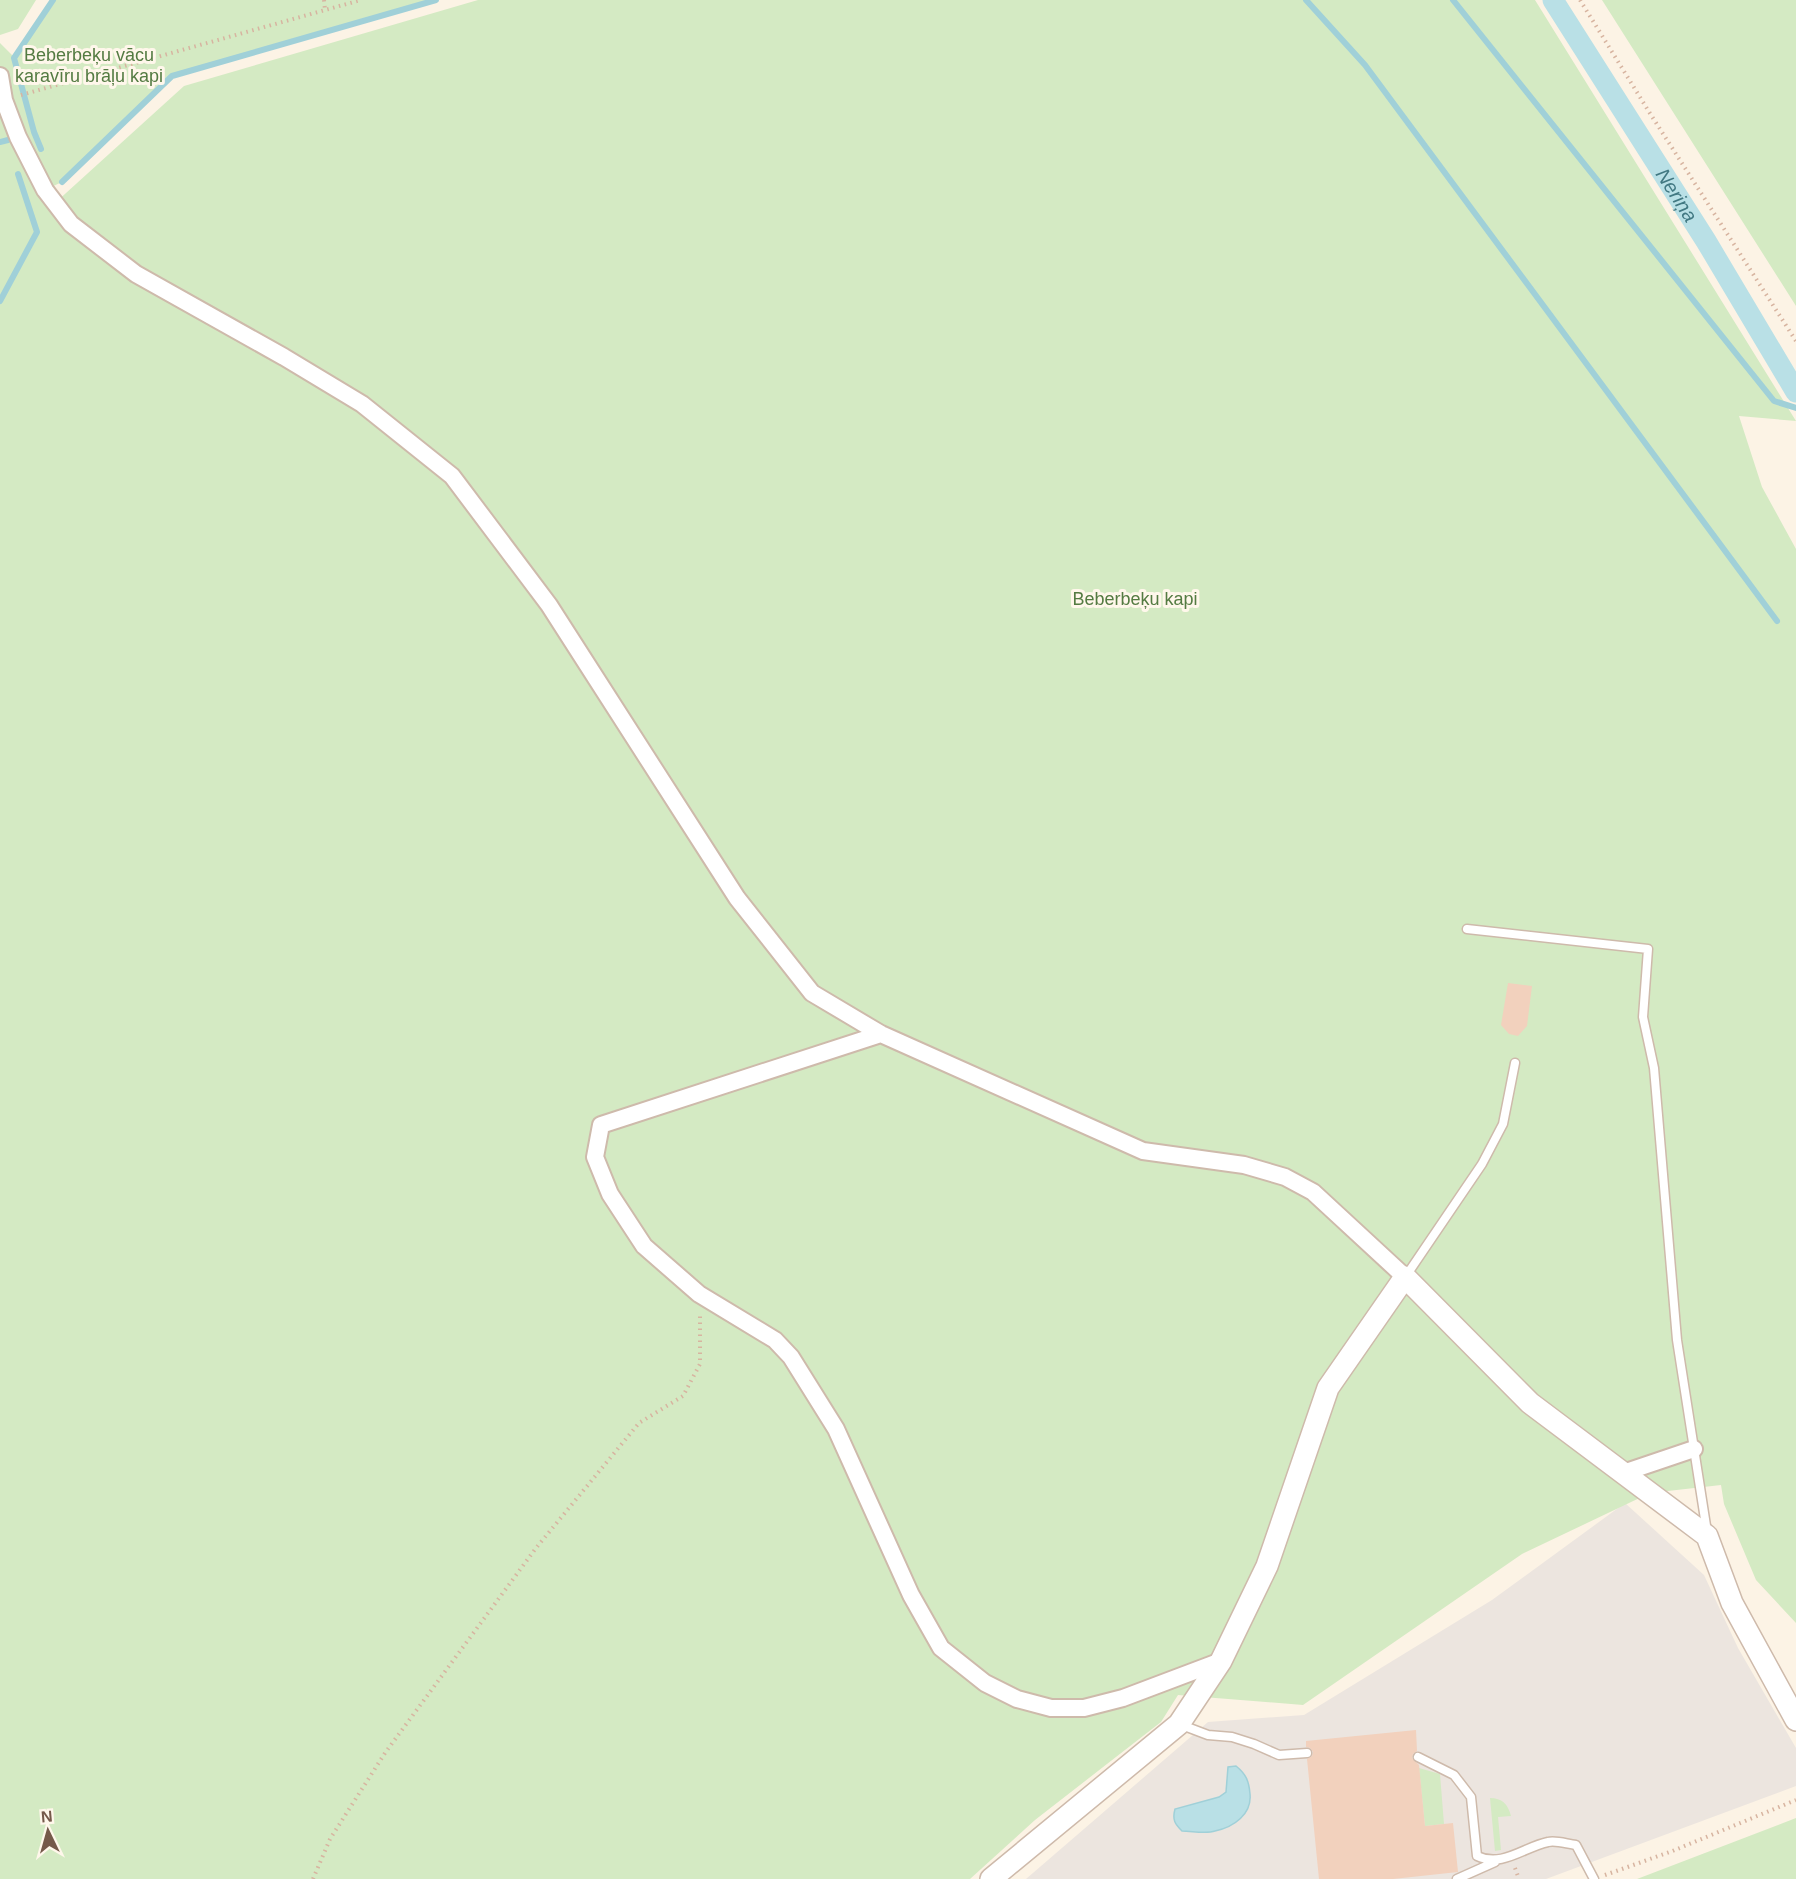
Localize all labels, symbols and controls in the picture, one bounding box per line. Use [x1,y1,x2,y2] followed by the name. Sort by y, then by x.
[15,45,163,86] park label: Beberbeķu vācu karavīru brāļu kapi
[1652,164,1702,226] water label: Neriņa
[1072,589,1198,609] park label: Beberbeķu kapi
[18,1801,78,1861] north arrow
[40,1808,53,1826] text: N

